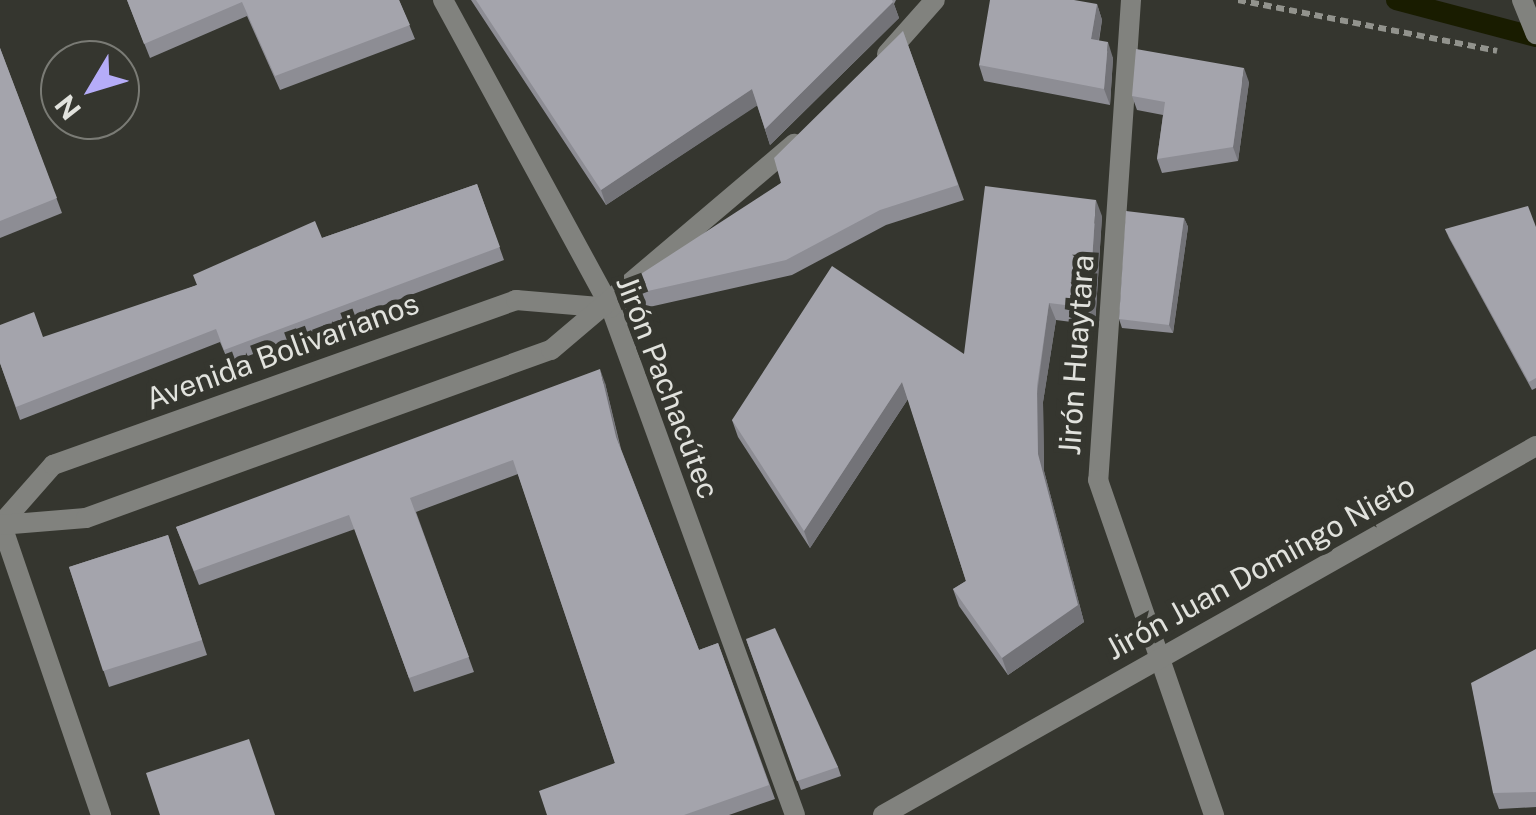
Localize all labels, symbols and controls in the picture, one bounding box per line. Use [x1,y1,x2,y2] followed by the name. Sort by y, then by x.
[40,40,140,140] north arrow
[48,89,87,126] text: N
[1051,254,1101,456] street label: Jirón Huaytara
[609,270,727,504] street label: Jirón Pachacútec
[141,285,423,417] street label: Avenida Bolivarianos
[1099,467,1421,667] street label: Jirón Juan Domingo Nieto

